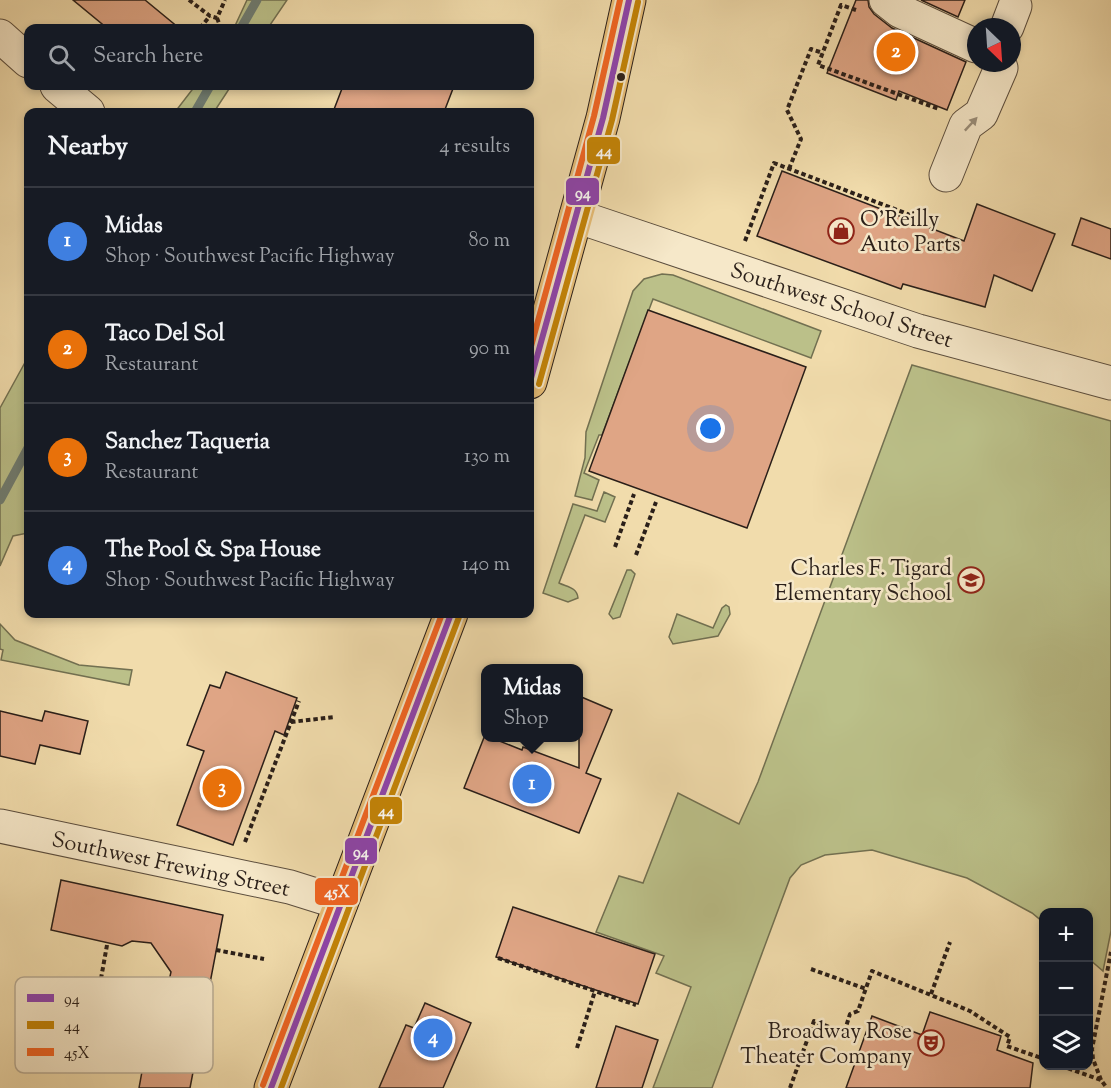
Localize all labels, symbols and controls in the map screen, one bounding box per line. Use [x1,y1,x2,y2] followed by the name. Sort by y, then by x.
[967,18,1021,72] north arrow
[24,24,534,90] search box
[876,29,916,74] pin: 2
[45,41,78,74] icon: search
[93,41,203,73] text: Search here
[615,71,627,83] unlabelled marker
[964,116,978,131] one-way arrow
[48,129,128,166] text: Nearby
[439,133,510,162] text: 4 results
[586,136,621,165] line badge: 44
[595,141,612,164] text: 44
[565,177,600,206] line badge: 94
[575,183,591,206] text: 94
[860,205,960,262] place label: O'Reilly Auto Parts
[105,211,163,243] text: Midas
[826,216,856,246] shop icon: O'Reilly Auto Parts
[64,227,71,256] text: 1
[469,227,510,256] text: 80 m
[105,243,395,272] text: Shop · Southwest Pacific Highway
[726,256,957,358] street label: Southwest School Street
[105,319,225,351] text: Taco Del Sol
[63,335,72,364] text: 2
[469,335,510,364] text: 90 m
[105,351,198,380] text: Restaurant
[696,414,725,443] your location
[105,427,270,459] text: Sanchez Taqueria
[63,443,72,472] text: 3
[464,443,510,472] text: 130 m
[105,459,198,488] text: Restaurant
[105,535,321,567] text: The Pool & Spa House
[62,551,73,580] text: 4
[462,551,510,580] text: 140 m
[775,554,952,611] place label: Charles F. Tigard Elementary School
[956,565,986,595] school or university icon: Charles F. Tigard Elementary School
[105,567,395,596] text: Shop · Southwest Pacific Highway
[481,664,583,742] popup
[503,673,561,705] text: Midas
[503,705,549,734] text: Shop
[512,762,552,806] pin: 1
[202,766,242,810] pin: 3
[369,796,403,825] line badge: 44
[377,801,394,824] text: 44
[48,825,293,907] street label: Southwest Frewing Street
[344,837,378,865] line badge: 94
[353,842,369,865] text: 94
[314,877,359,906] line badge: 45X
[323,882,351,905] text: 45X
[1039,908,1093,1070] map controls
[1039,908,1093,962] button: +
[1039,962,1093,1016] button: −
[15,977,213,1073] legend
[64,989,80,1012] text: 94
[64,1016,80,1039] text: 44
[414,1016,452,1060] pin: 4
[1039,1016,1093,1070] button: layers
[740,1017,912,1074] place label: Broadway Rose Theater Company
[916,1028,946,1058] theatre icon: Broadway Rose Theater Company
[64,1043,90,1066] text: 45X

